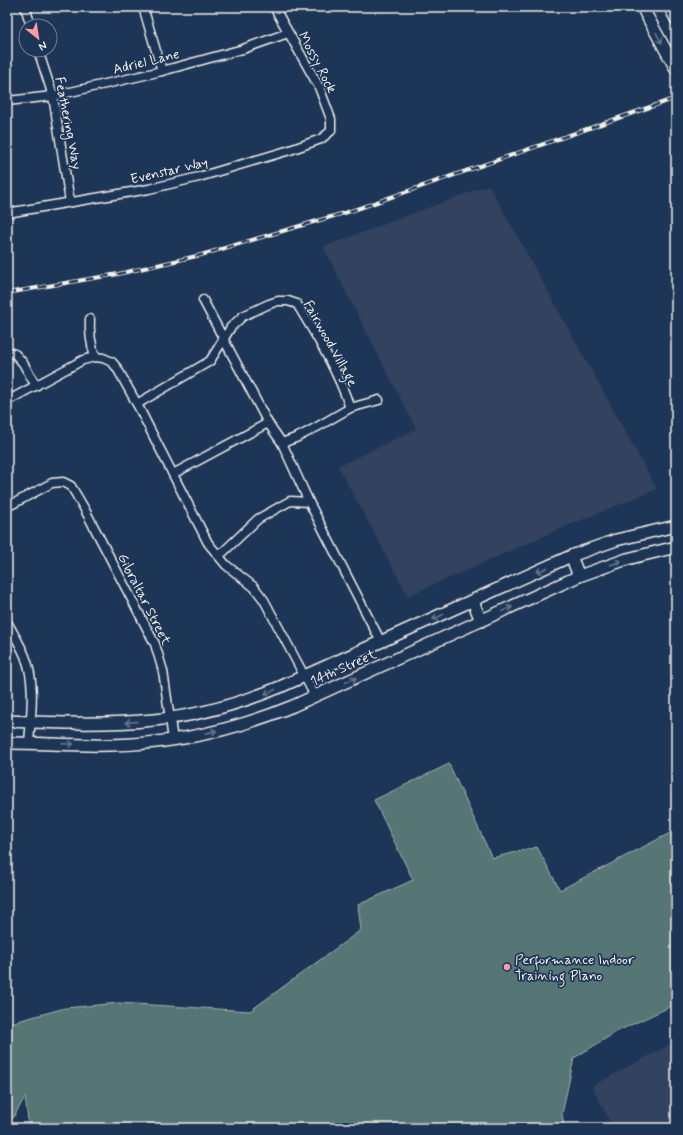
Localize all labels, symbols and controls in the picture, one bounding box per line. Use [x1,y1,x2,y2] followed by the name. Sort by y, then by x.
[18,18,58,58] north arrow
[293,29,341,96] street label: Mossy Rock
[656,32,664,44] one-way arrow
[36,38,49,54] text: N
[111,45,181,79] street label: Adriel Lane
[49,75,86,171] street label: Feathering Way
[129,153,210,189] street label: Evenstar Way
[297,297,361,391] street label: Fairwood Village
[113,550,175,649] street label: Gibraltar Street
[609,559,622,566] one-way arrow
[536,566,548,574] one-way arrow
[501,605,513,612] one-way arrow
[432,614,444,621] one-way arrow
[308,645,380,690] street label: 14th Street
[344,676,356,683] one-way arrow
[264,688,276,696] one-way arrow
[125,719,138,726] one-way arrow
[204,728,217,736] one-way arrow
[61,740,74,748] one-way arrow
[515,951,635,987] place label: Performance Indoor Training Plano
[502,962,512,972] marker: Performance Indoor Training Plano

